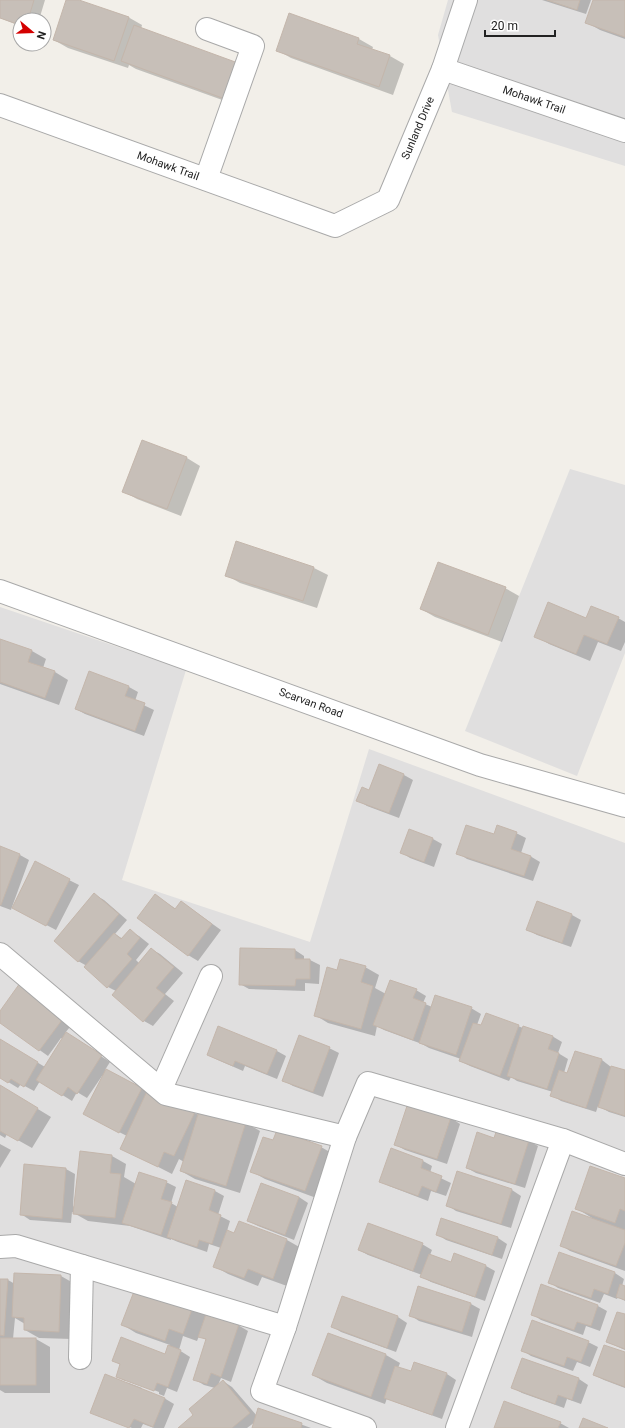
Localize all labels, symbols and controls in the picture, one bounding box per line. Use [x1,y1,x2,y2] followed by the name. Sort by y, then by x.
[12,12,52,52] north arrow
[485,12,555,38] scale bar
[491,19,518,33] text: 20 m
[33,29,48,41] text: N
[501,83,567,117] street label: Mohawk Trail
[399,94,437,161] street label: Sunland Drive
[135,149,201,183] street label: Mohawk Trail
[277,685,345,721] street label: Scarvan Road

